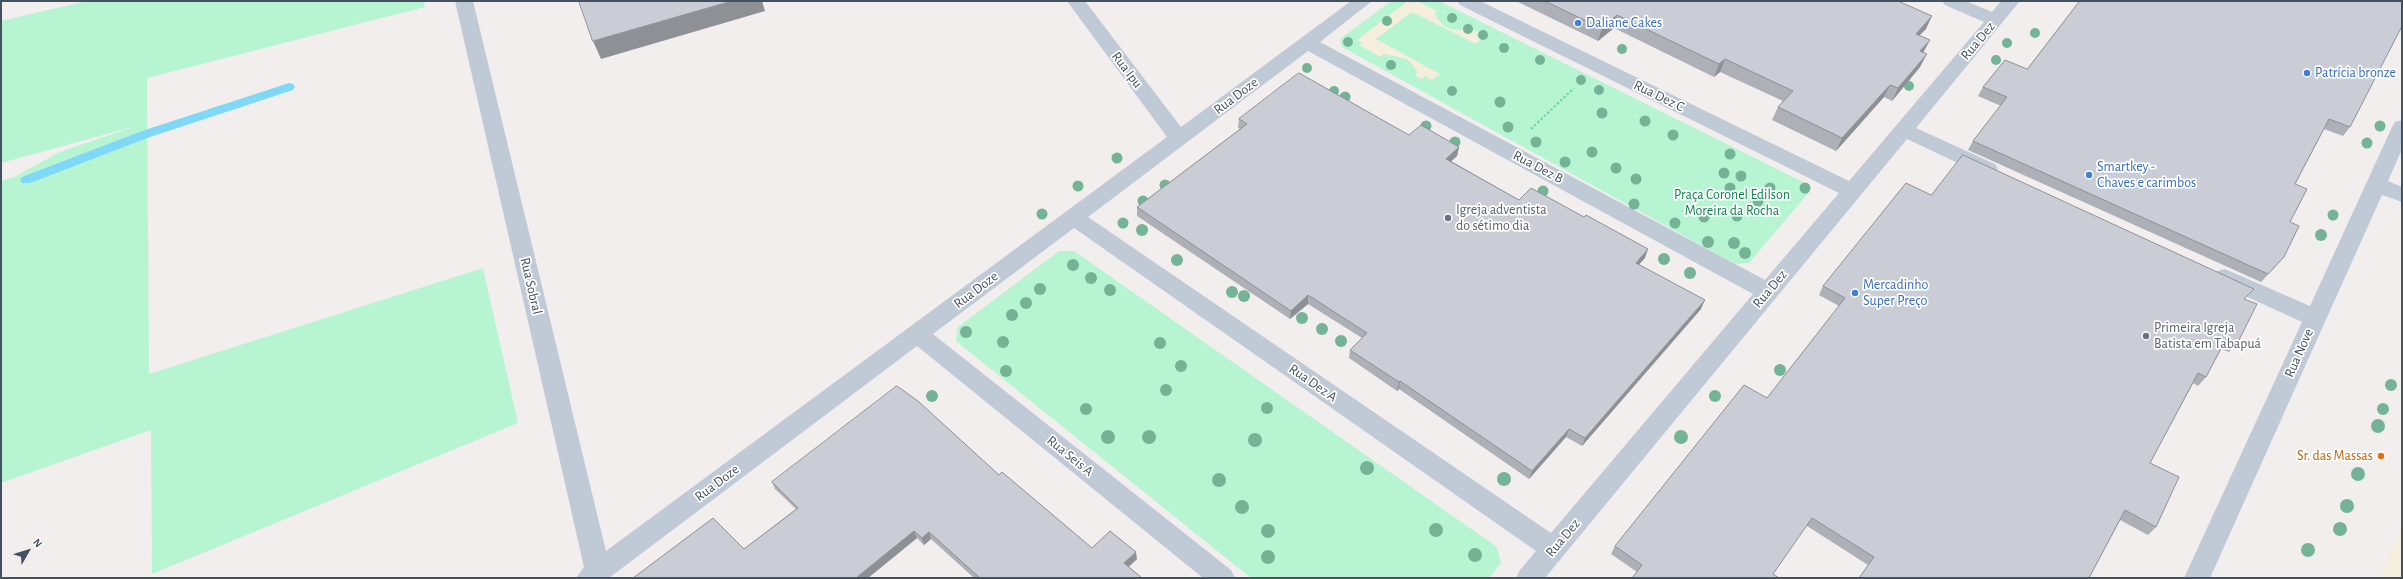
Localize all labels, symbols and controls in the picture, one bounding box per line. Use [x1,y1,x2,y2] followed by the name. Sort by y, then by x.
[1586,15,1662,31] place label: Daliane Cakes
[1573,18,1583,28] marker: Daliane Cakes
[1957,18,1999,64] street label: Rua Dez
[1108,48,1146,92] street label: Rua Ipu
[2315,65,2396,81] place label: Patrícia bronze
[2302,68,2312,78] marker: Patrícia bronze
[1211,74,1261,118] street label: Rua Doze
[1631,77,1687,115] street label: Rua Dez C
[1510,147,1566,187] street label: Rua Dez B
[2097,159,2196,192] place label: Smartkey - Chaves e carimbos
[2084,170,2094,180] marker: Smartkey - Chaves e carimbos
[1674,187,1790,220] park label: Praça Coronel Edilson Moreira da Rocha
[1456,202,1547,234] place label: Igreja adventista do sétimo dia
[1443,213,1453,223] marker: Igreja adventista do sétimo dia
[516,256,546,316] street label: Rua Sobral
[1749,266,1791,312] street label: Rua Dez
[951,268,1001,312] street label: Rua Doze
[1863,277,1928,310] place label: Mercadinho Super Preço
[1850,288,1860,298] marker: Mercadinho Super Preço
[2154,320,2261,352] place label: Primeira Igreja Batista em Tabapuá
[2281,326,2317,380] street label: Rua Nove
[2141,331,2151,341] marker: Primeira Igreja Batista em Tabapuá
[1286,360,1340,406] street label: Rua Dez A
[1043,432,1097,480] street label: Rua Seis A
[2297,448,2373,464] place label: Sr. das Massas
[2376,451,2386,461] marker: Sr. das Massas
[692,461,742,505] street label: Rua Doze
[1542,515,1584,561] street label: Rua Dez
[8,531,48,571] north arrow
[31,537,44,550] text: N

